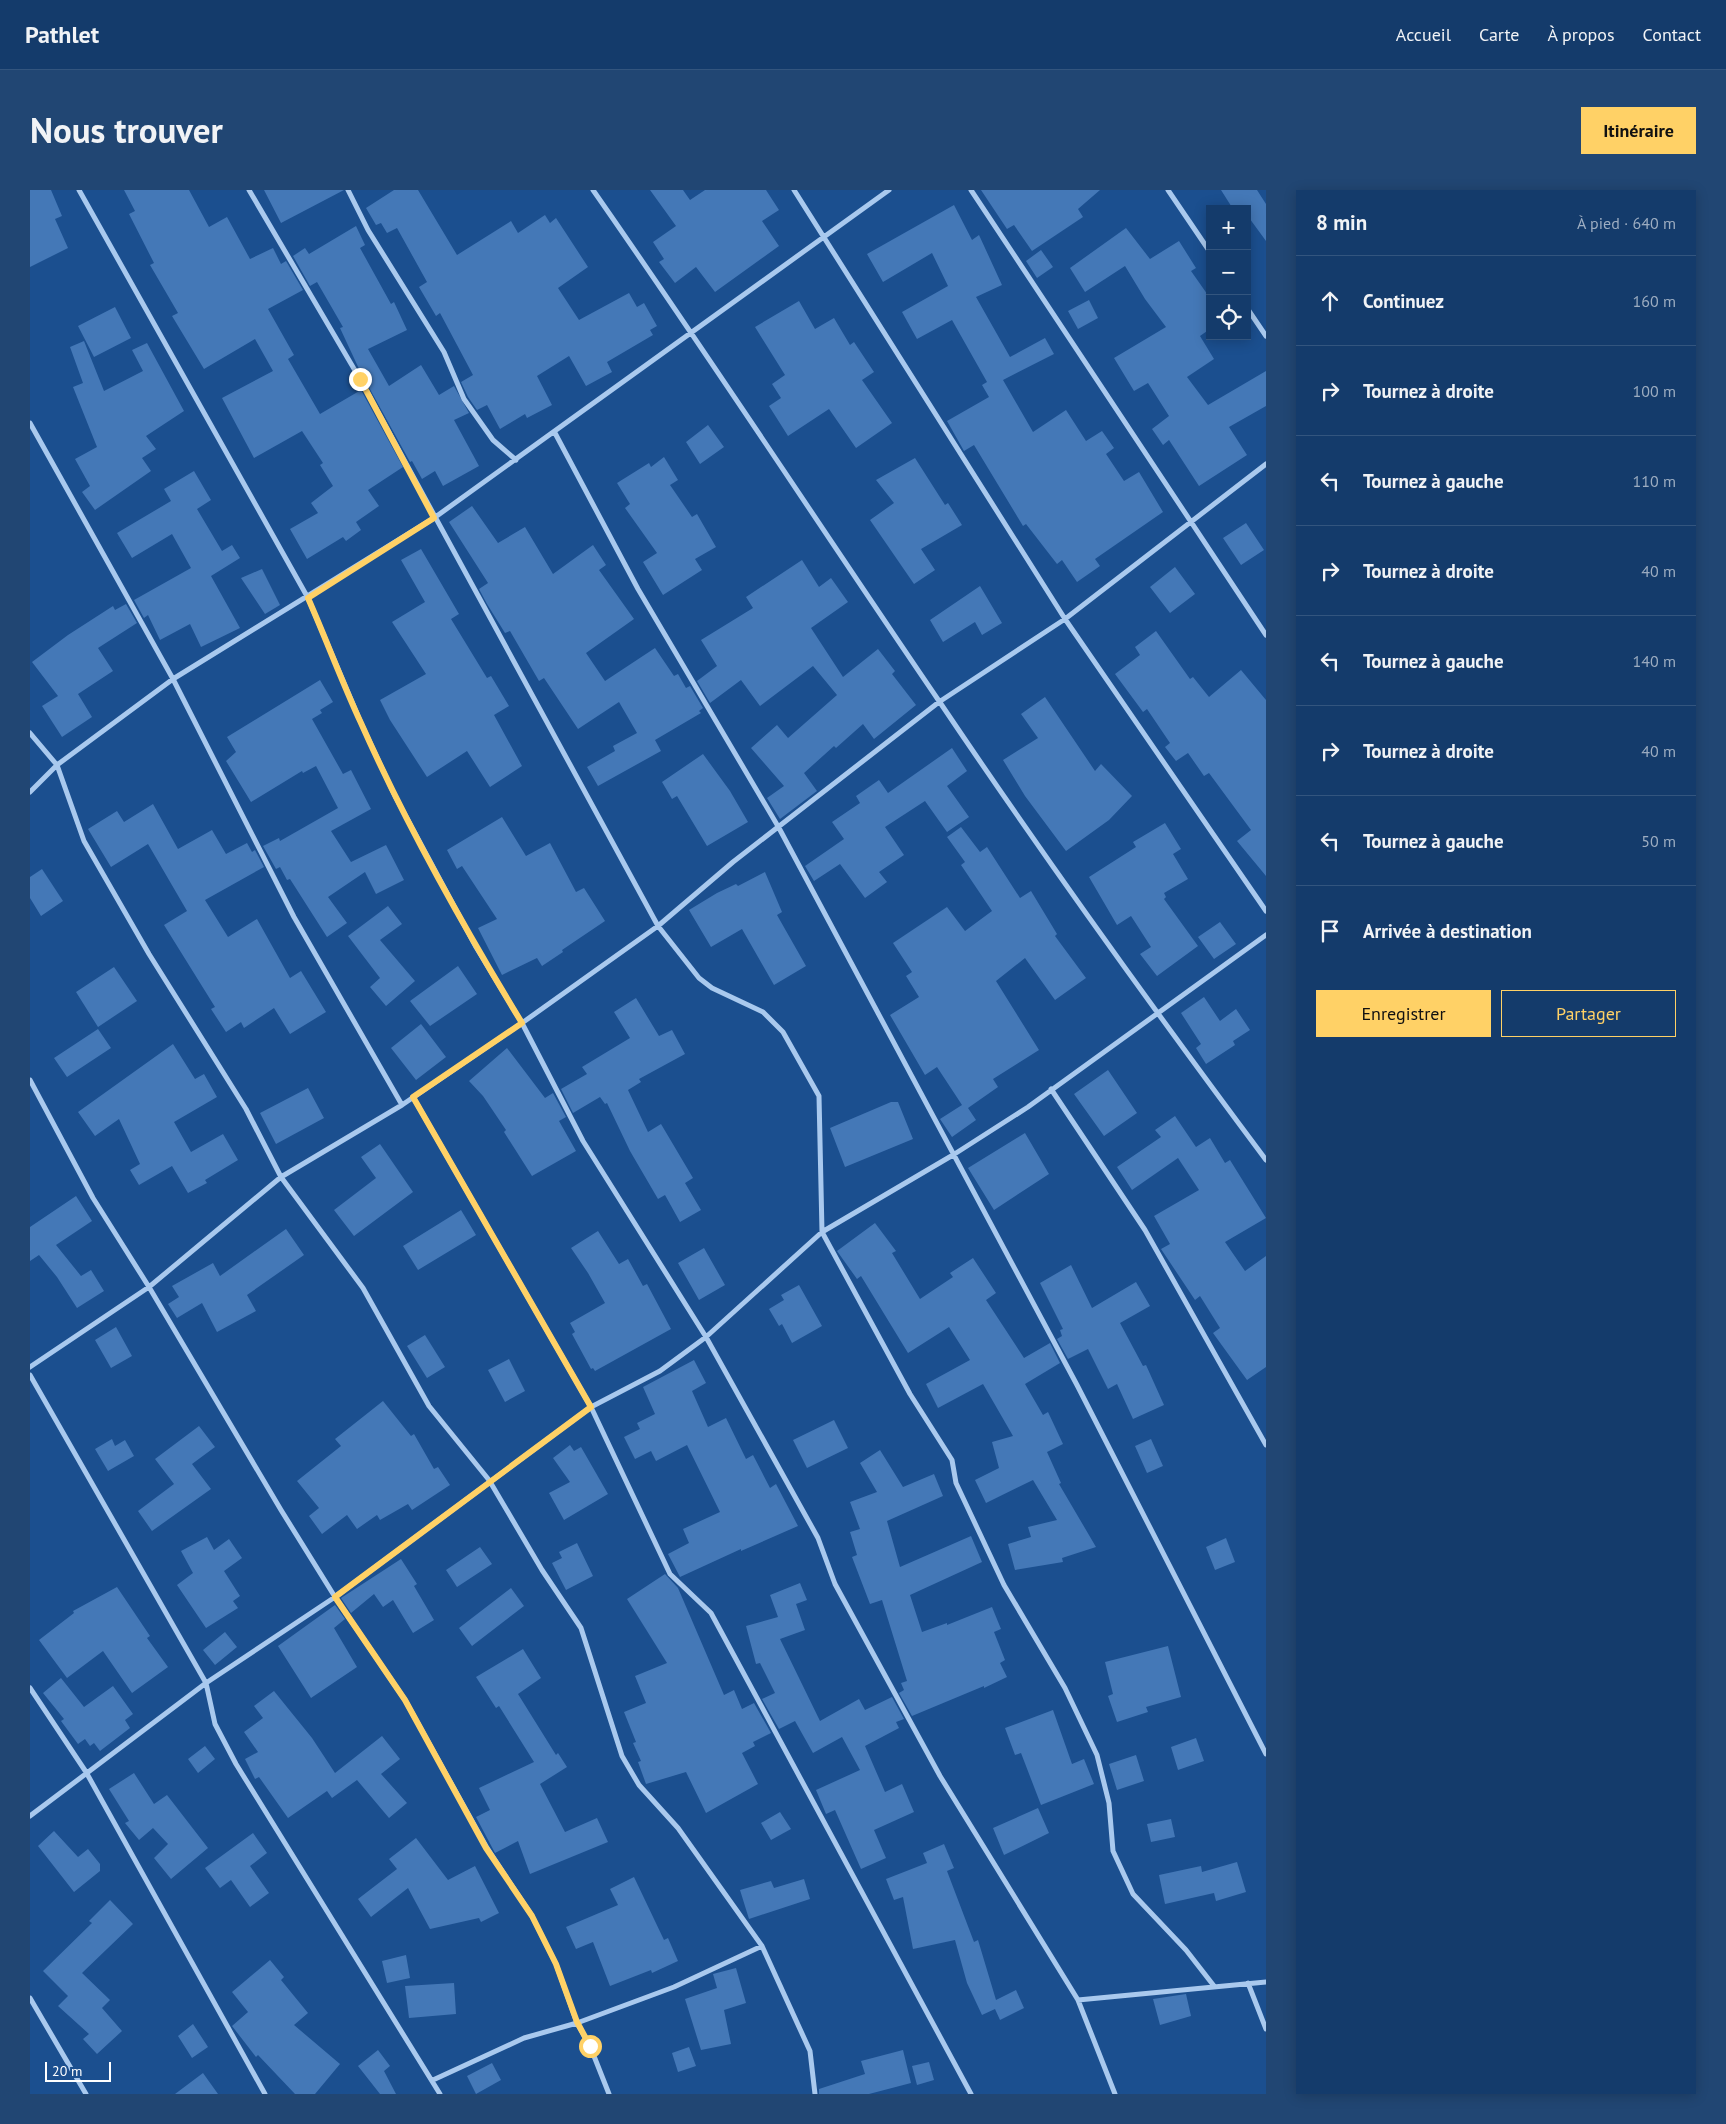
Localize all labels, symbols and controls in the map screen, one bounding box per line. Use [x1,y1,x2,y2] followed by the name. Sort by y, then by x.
[25,19,99,50] text: Pathlet
[1396,23,1451,46] text: Accueil
[1479,23,1520,46] text: Carte
[1548,23,1615,46] text: À propos
[1643,23,1701,46] text: Contact
[30,107,223,153] text: Nous trouver
[1581,107,1696,154] button: Itinéraire
[1206,205,1251,340] map controls
[1206,205,1251,250] button: +
[1316,209,1367,236] text: 8 min
[1577,213,1676,233] text: À pied · 640 m
[1206,250,1251,295] button: −
[1316,287,1344,315] icon: ahead
[1363,289,1444,313] text: Continuez
[1633,291,1676,311] text: 160 m
[1206,295,1251,340] button: locate
[349,368,372,391] route end
[1316,377,1344,405] icon: right
[1363,379,1494,403] text: Tournez à droite
[1633,381,1676,401] text: 100 m
[1316,467,1344,495] icon: left
[1363,469,1504,493] text: Tournez à gauche
[1633,471,1676,491] text: 110 m
[1316,557,1344,585] icon: right
[1363,559,1494,583] text: Tournez à droite
[1641,561,1676,581] text: 40 m
[1316,647,1344,675] icon: left
[1363,649,1504,673] text: Tournez à gauche
[1633,651,1676,671] text: 140 m
[1316,737,1344,765] icon: right
[1363,739,1494,763] text: Tournez à droite
[1641,741,1676,761] text: 40 m
[1316,827,1344,855] icon: left
[1363,829,1504,853] text: Tournez à gauche
[1641,831,1676,851] text: 50 m
[1316,917,1344,945] icon: arrive
[1363,919,1532,943] text: Arrivée à destination
[1316,990,1491,1037] button: Enregistrer
[1501,990,1676,1037] button: Partager
[579,2035,602,2058] route start
[45,2059,111,2082] scale bar
[52,2062,82,2080] text: 20 m

